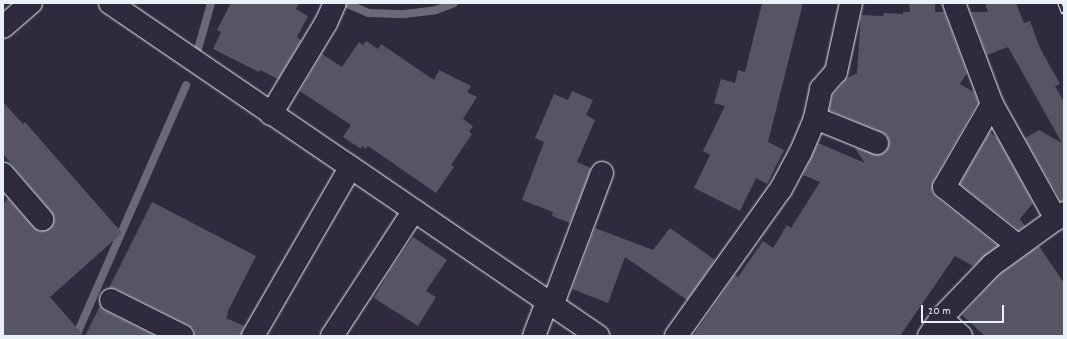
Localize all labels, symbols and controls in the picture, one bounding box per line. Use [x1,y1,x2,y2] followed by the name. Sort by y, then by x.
[923,297,1006,323] scale bar
[928,303,951,320] text: 20 m

